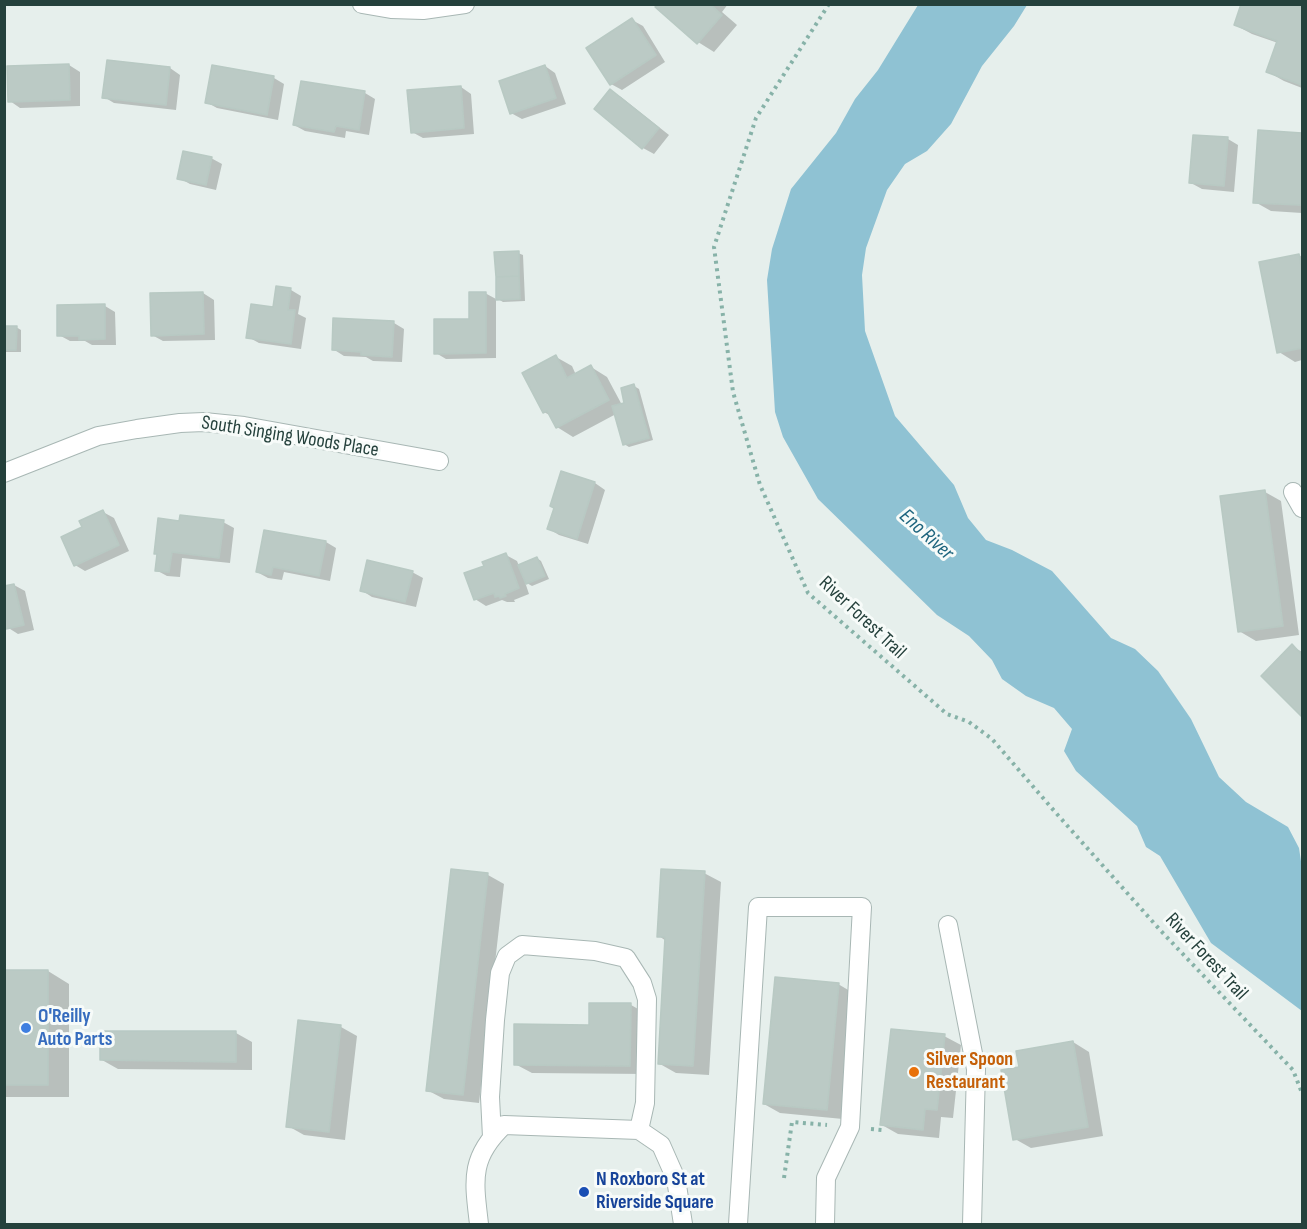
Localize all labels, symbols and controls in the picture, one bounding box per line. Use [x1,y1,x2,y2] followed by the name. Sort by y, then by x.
[200,411,380,463] street label: South Singing Woods Place
[894,504,958,566] water label: Eno River
[814,572,910,664] street label: River Forest Trail
[1160,909,1252,1005] street label: River Forest Trail
[38,1005,112,1052] place label: O'Reilly Auto Parts
[19,1021,33,1035] marker: O'Reilly Auto Parts
[926,1048,1013,1095] place label: Silver Spoon Restaurant
[907,1065,921,1079] marker: Silver Spoon Restaurant
[596,1168,714,1215] place label: N Roxboro St at Riverside Square
[577,1185,591,1199] marker: N Roxboro St at Riverside Square

